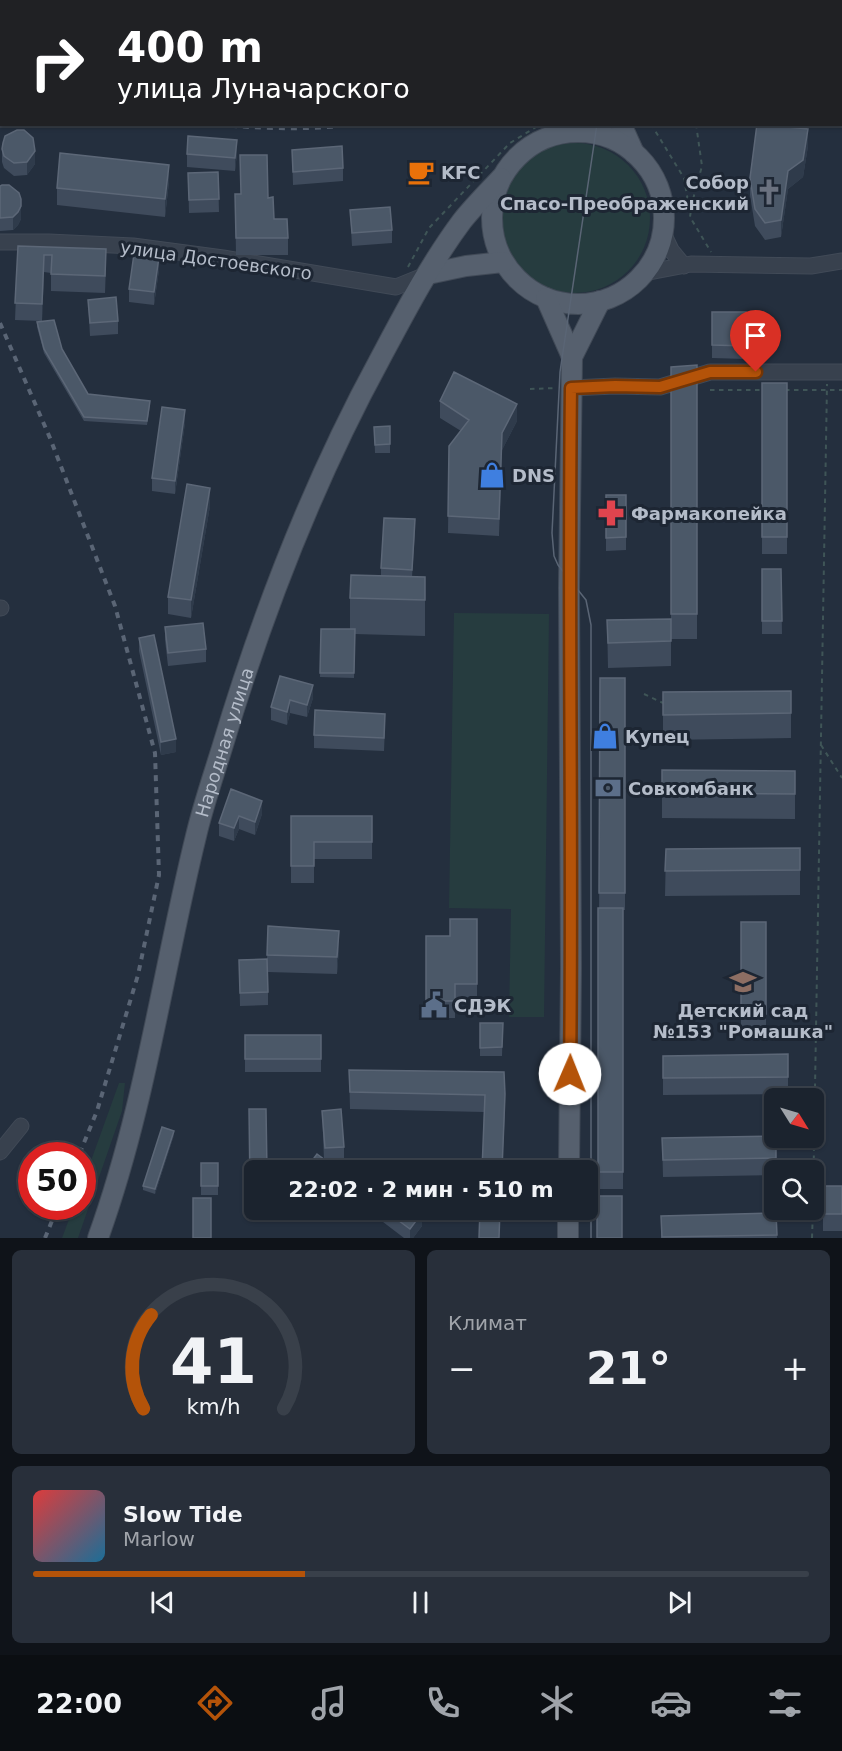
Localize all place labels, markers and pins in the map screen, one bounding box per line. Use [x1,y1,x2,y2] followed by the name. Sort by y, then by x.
[406,157,436,187] cafe icon: KFC
[441,162,480,183] place label: KFC
[500,172,749,214] place label: Собор Спасо-Преображенский
[754,177,784,207] church icon: Собор Спасо-Преображенский
[730,310,781,372] pin
[477,460,507,490] shop icon: DNS
[512,465,555,486] place label: DNS
[596,498,626,528] pharmacy icon: Фармакопейка
[631,503,787,524] place label: Фармакопейка
[590,721,620,751] shop icon: Купец
[625,726,689,747] place label: Купец
[593,773,623,803] bank icon: Совкомбанк
[628,778,754,799] place label: Совкомбанк
[728,967,758,997] school or university icon: Детский сад №153 "Ромашка"
[419,990,449,1020] public building icon: СДЭК
[454,995,511,1016] place label: СДЭК
[653,1000,833,1042] place label: Детский сад №153 "Ромашка"

